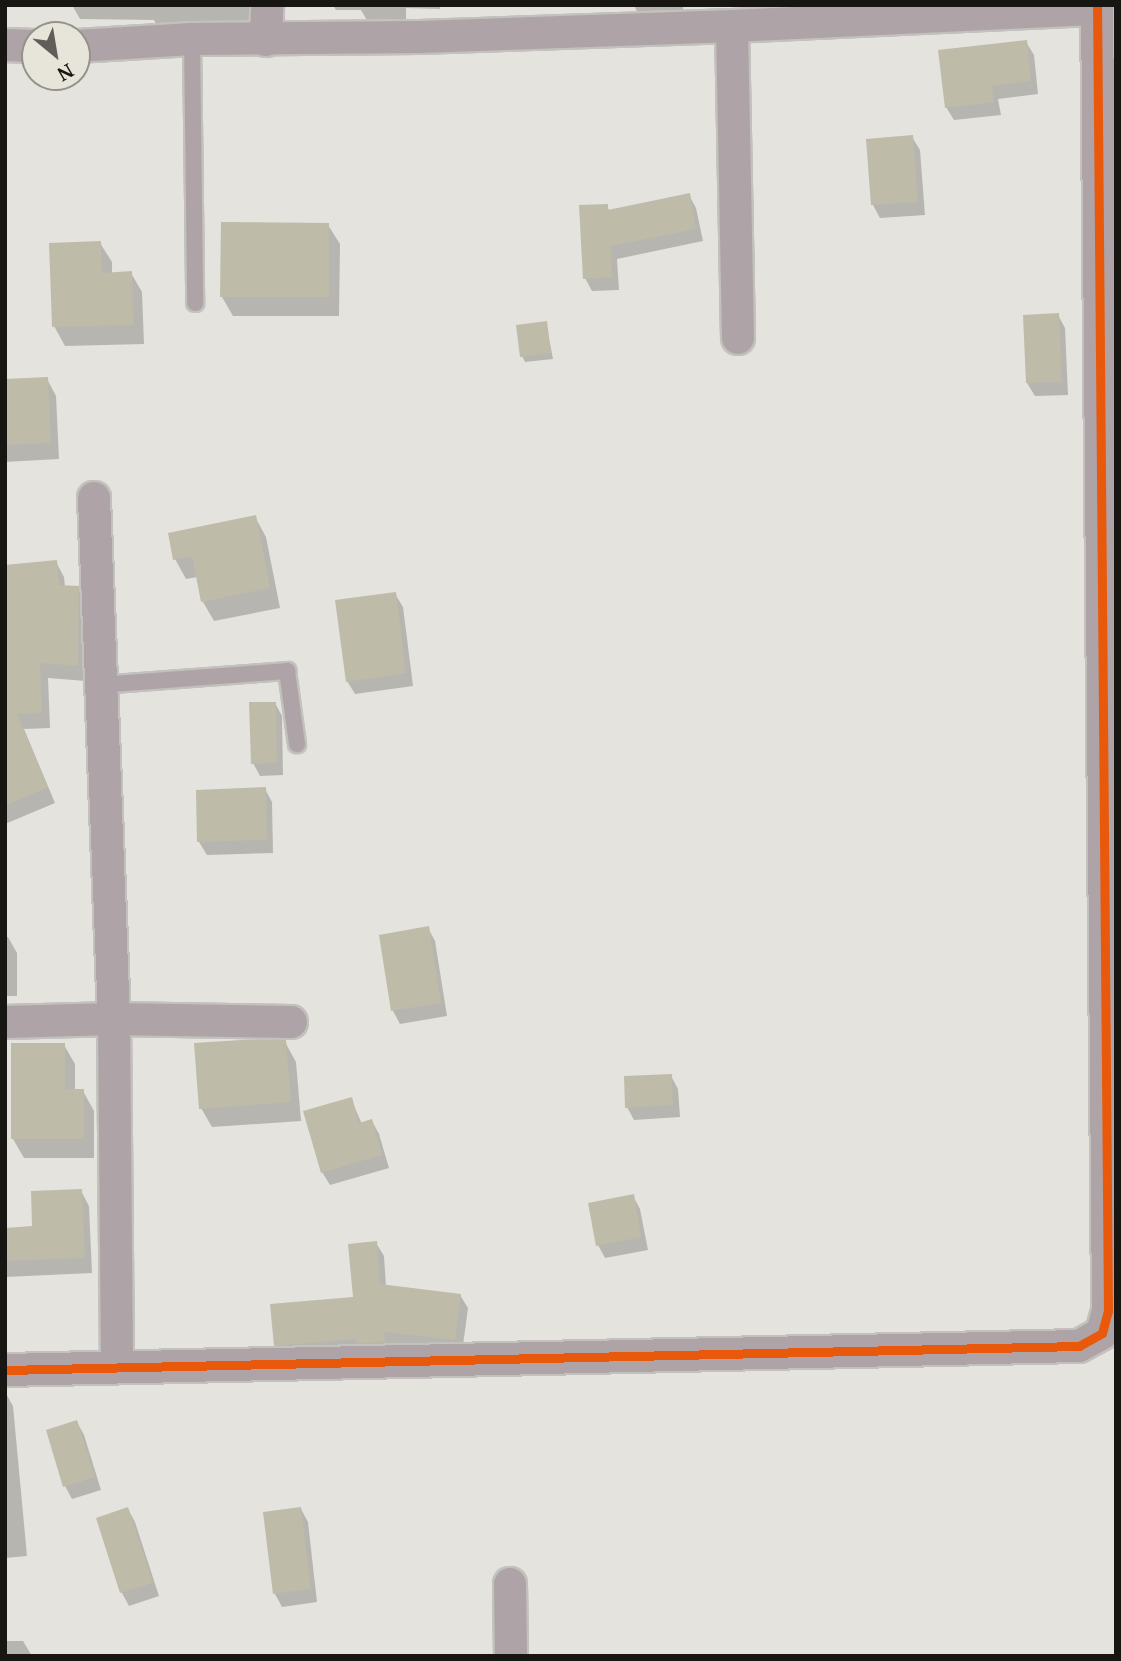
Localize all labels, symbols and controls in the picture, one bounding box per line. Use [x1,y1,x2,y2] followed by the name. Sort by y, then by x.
[21,21,91,91] north arrow
[53,57,78,87] text: N

